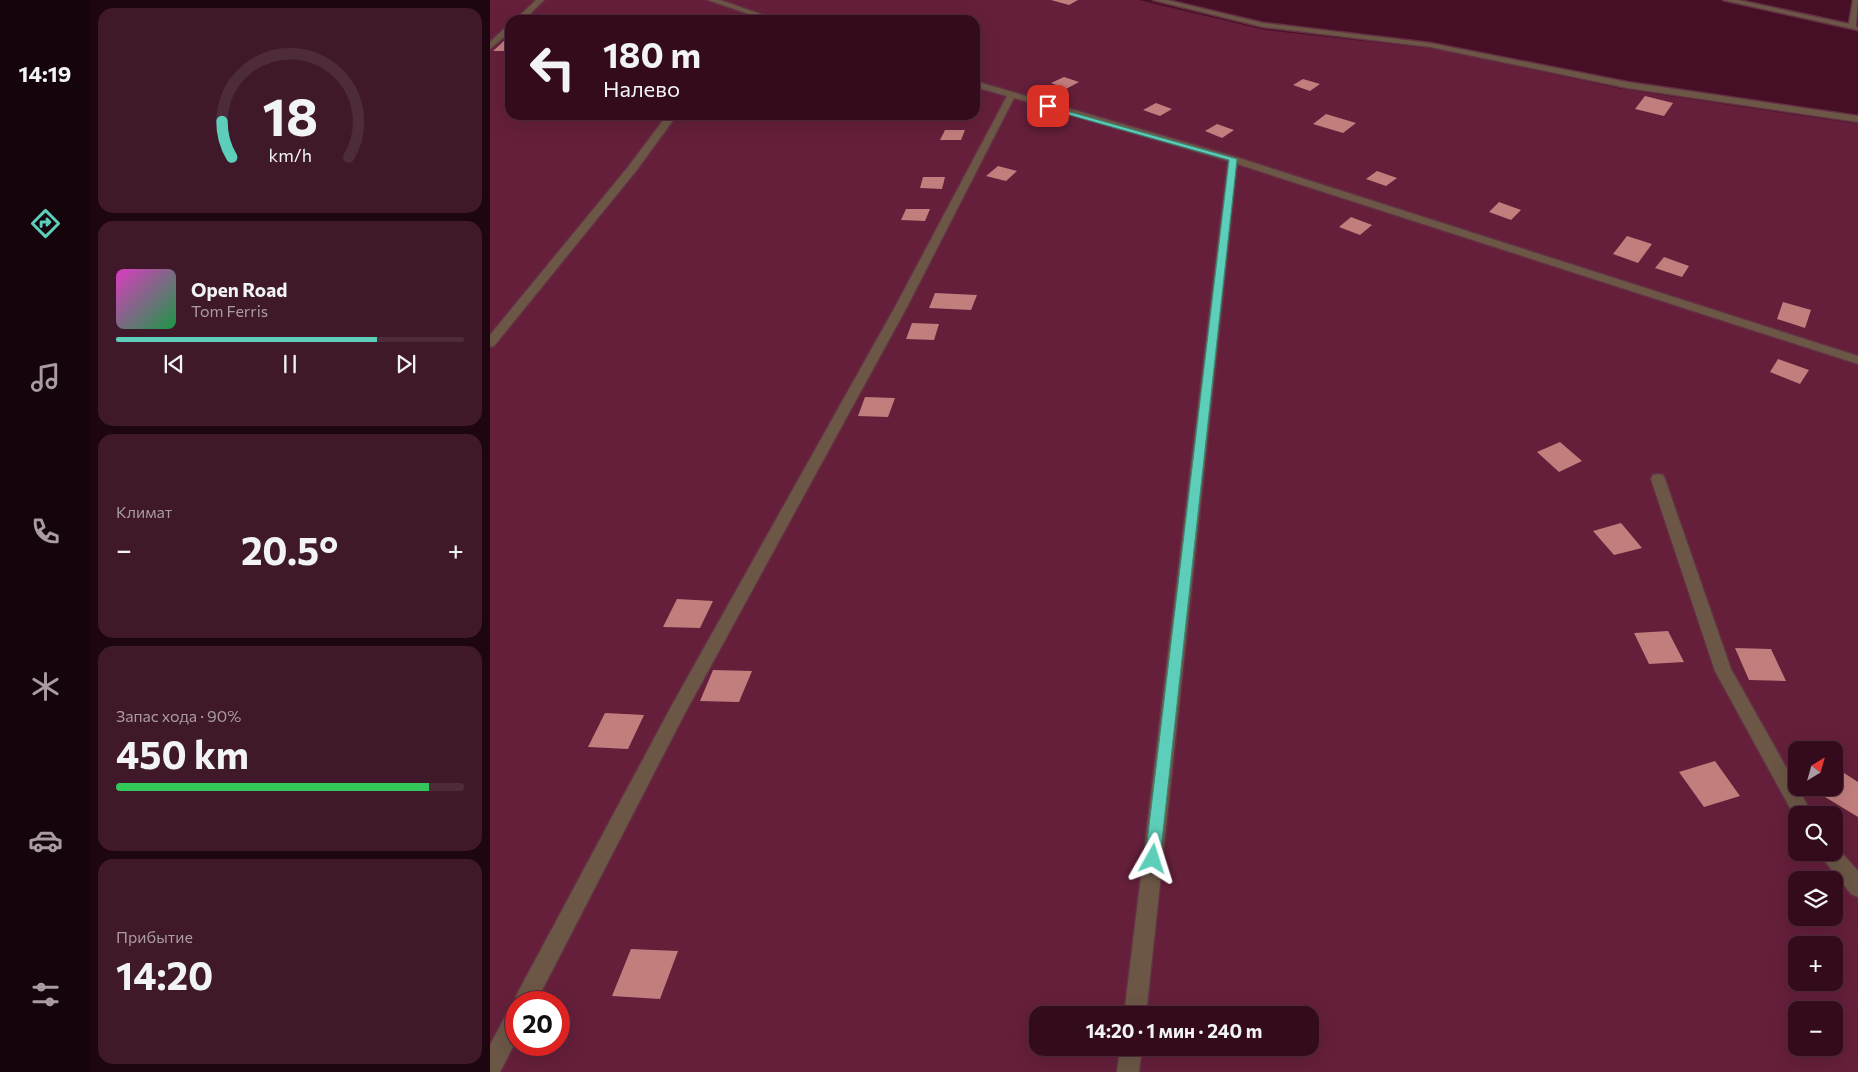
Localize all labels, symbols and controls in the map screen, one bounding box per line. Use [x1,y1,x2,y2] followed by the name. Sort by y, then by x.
[603,32,701,75] text: 180 m
[520,35,585,100] icon: left
[19,60,71,87] text: 14:19
[603,75,680,102] text: Налево
[262,83,318,147] text: 18
[1027,85,1069,127] pin
[1034,92,1062,120] icon: arrive
[268,144,312,166] text: km/h
[28,206,63,241] icon: directions
[191,278,287,301] text: Open Road
[191,301,268,320] text: Tom Ferris
[160,350,188,378] icon: previous
[276,350,304,378] icon: pause
[392,350,420,378] icon: next
[28,360,63,395] icon: music
[116,502,172,521] text: Климат
[28,514,63,549] icon: phone
[241,526,338,573] text: 20.5°
[116,532,132,566] text: −
[448,532,464,566] text: +
[28,669,63,704] icon: climate
[116,706,241,725] text: Запас хода · 90%
[116,730,249,777] text: 450 km
[1788,741,1842,796] north arrow
[1788,741,1843,1056] map controls
[1788,806,1843,861] button: search
[28,823,63,858] icon: car
[1126,832,1178,884] position arrow
[1788,871,1843,926] button: layers
[116,927,193,946] text: Прибытие
[1788,936,1843,991] button: +
[116,951,213,998] text: 14:20
[28,977,63,1012] icon: filters
[505,991,570,1056] speed limit sign: 20
[1788,1001,1843,1056] button: −
[1086,1019,1262,1042] text: 14:20 · 1 мин · 240 m

